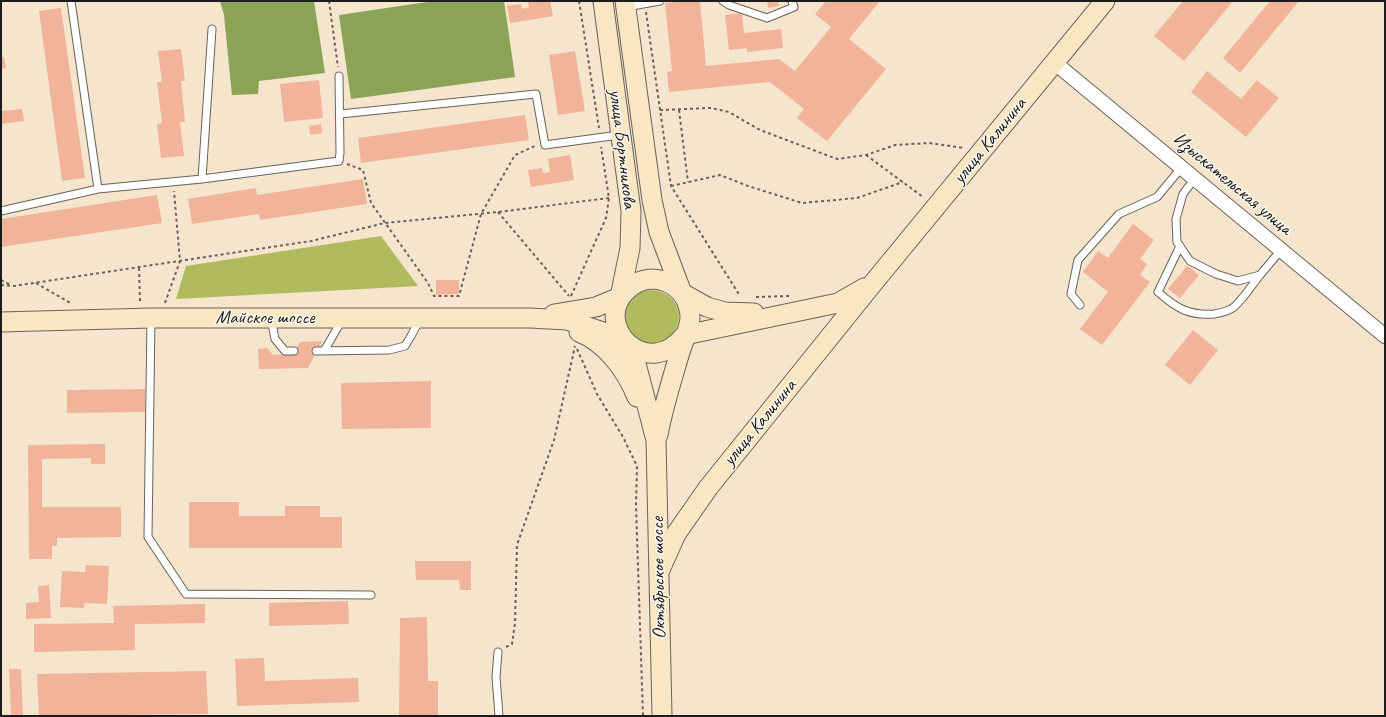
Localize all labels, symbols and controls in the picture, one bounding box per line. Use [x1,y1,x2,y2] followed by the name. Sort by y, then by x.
[603,88,641,210] street label: улица Бортникова
[948,93,1032,189] street label: улица Калинина
[1168,128,1296,240] street label: Изыскательская улица
[216,307,314,329] street label: Майское шоссе
[718,375,802,471] street label: улица Калинина
[647,517,671,639] street label: Октябрьское шоссе

